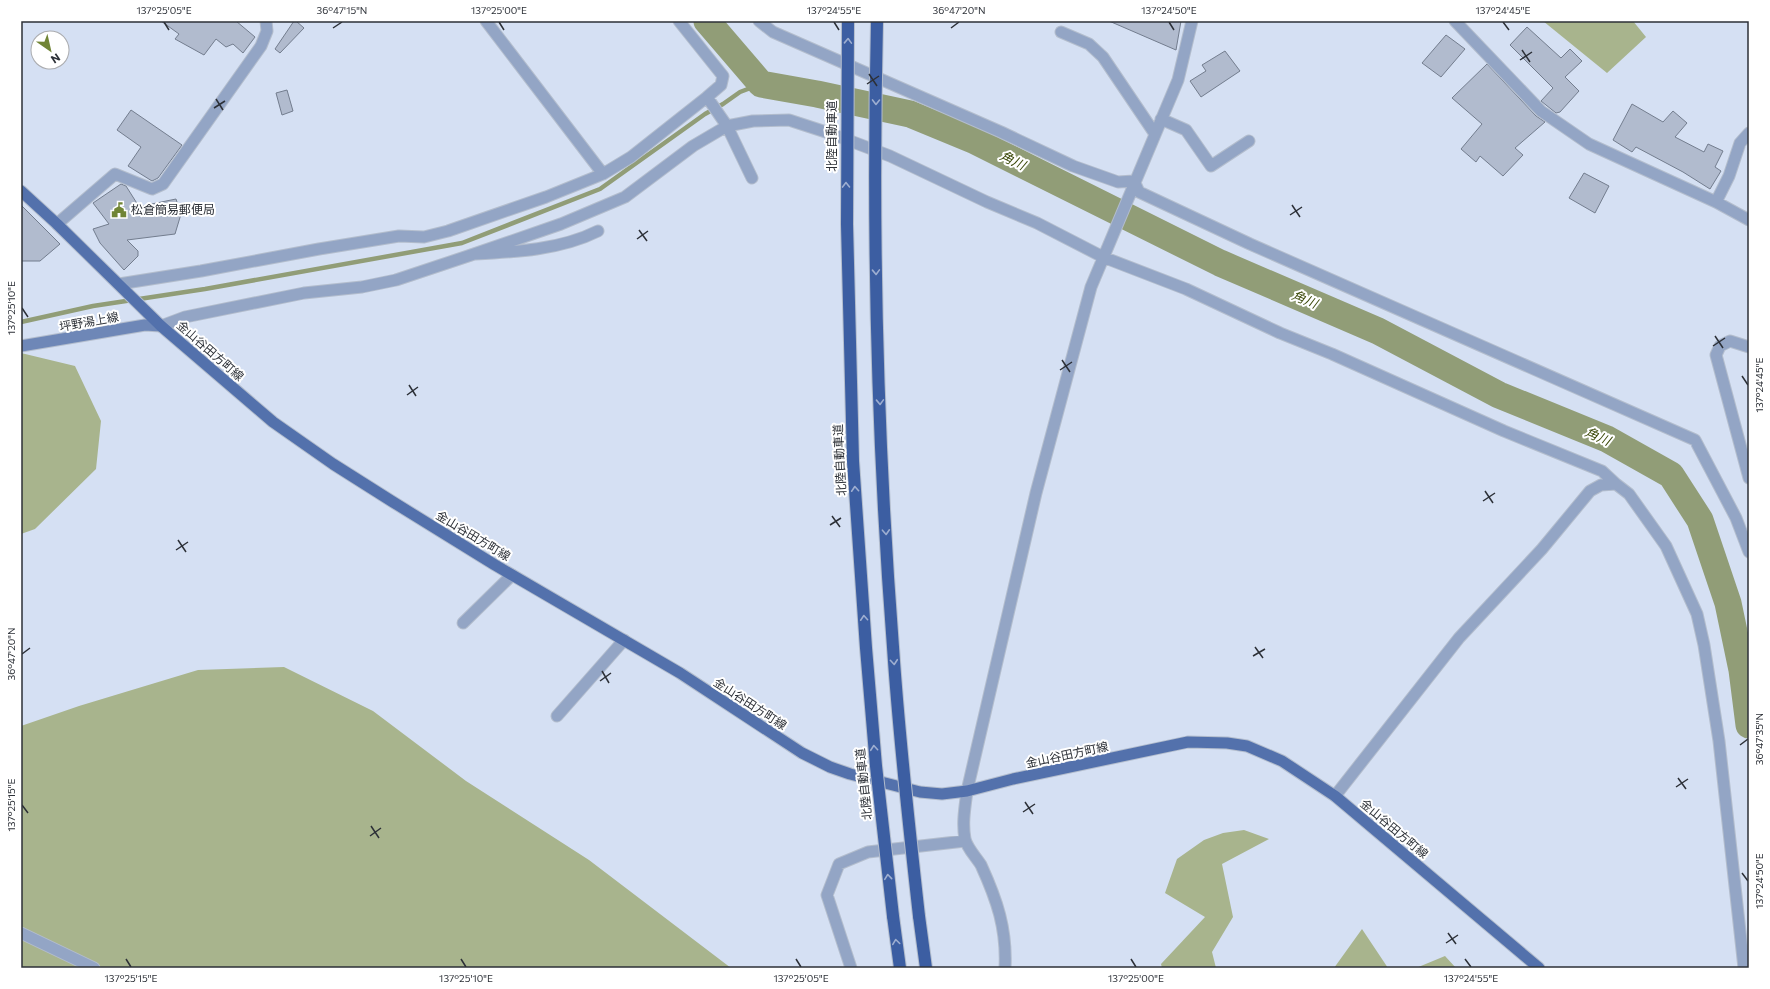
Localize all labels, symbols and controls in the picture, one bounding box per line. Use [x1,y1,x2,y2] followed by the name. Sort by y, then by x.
[136,4,192,16] text: 137°25'05"E
[317,4,367,16] text: 36°47'15"N
[471,4,527,16] text: 137°25'00"E
[807,4,861,16] text: 137°24'55"E
[933,4,985,16] text: 36°47'20"N
[1141,4,1197,16] text: 137°24'50"E
[1476,4,1530,16] text: 137°24'45"E
[30,30,70,70] north arrow
[843,38,852,44] one-way arrow
[49,51,63,66] text: N
[871,99,880,105] one-way arrow
[824,100,838,172] street label: 北陸自動車道
[998,147,1030,174] water label: 角川
[842,182,850,188] one-way arrow
[110,201,128,219] public building icon: 松倉簡易郵便局
[131,202,215,216] place label: 松倉簡易郵便局
[872,269,880,275] one-way arrow
[5,281,17,335] text: 137°25'10"E
[1290,287,1322,312] water label: 角川
[58,309,120,333] street label: 坪野湯上線
[174,317,247,383] street label: 金山谷田方町線
[1753,358,1765,412] text: 137°24'45"E
[875,399,884,405] one-way arrow
[1583,423,1615,449] water label: 角川
[830,424,848,496] street label: 北陸自動車道
[851,486,860,492] one-way arrow
[434,508,513,563] street label: 金山谷田方町線
[881,529,890,535] one-way arrow
[859,615,868,621] one-way arrow
[5,628,17,680] text: 36°47'20"N
[889,659,898,665] one-way arrow
[712,674,790,732] street label: 金山谷田方町線
[1753,713,1765,765] text: 36°47'35"N
[1024,738,1109,770] street label: 金山谷田方町線
[870,745,879,751] one-way arrow
[852,748,874,821] street label: 北陸自動車道
[5,778,17,832] text: 137°25'15"E
[1358,796,1431,861] street label: 金山谷田方町線
[1753,853,1765,909] text: 137°24'50"E
[884,874,893,880] one-way arrow
[892,939,901,945] one-way arrow
[105,972,158,984] text: 137°25'15"E
[439,972,493,984] text: 137°25'10"E
[773,972,829,984] text: 137°25'05"E
[1108,972,1164,984] text: 137°25'00"E
[1444,972,1498,984] text: 137°24'55"E

